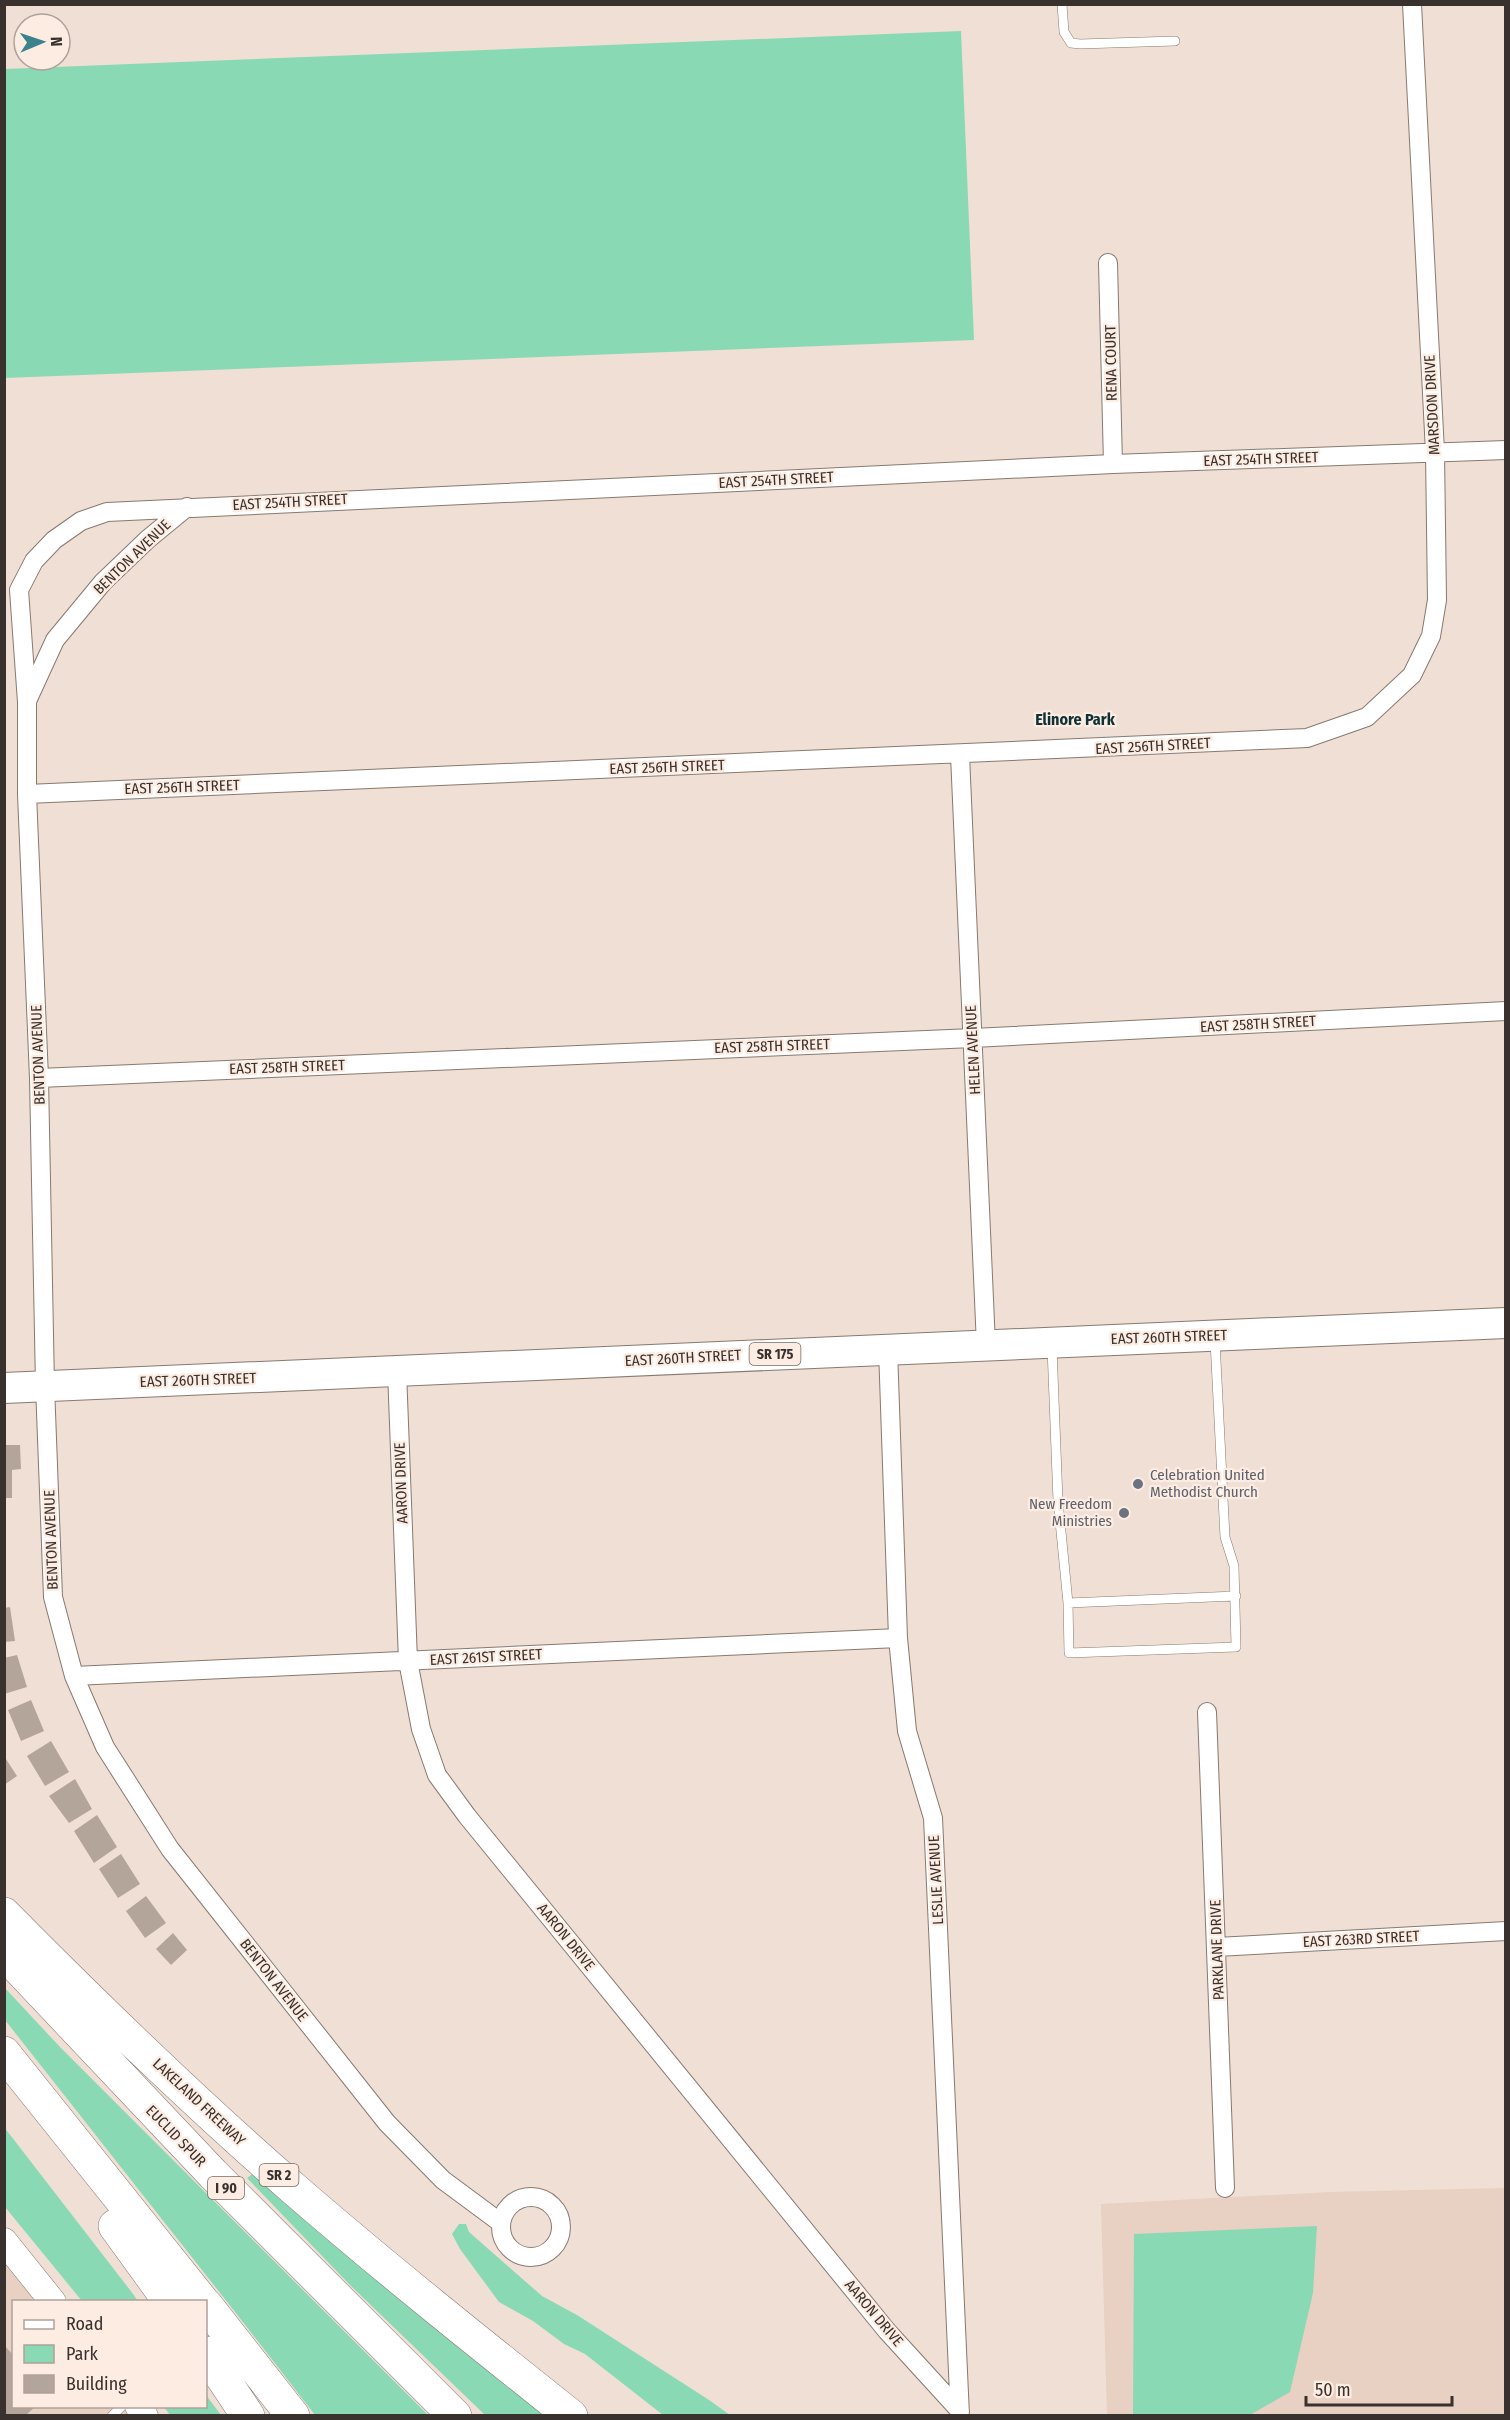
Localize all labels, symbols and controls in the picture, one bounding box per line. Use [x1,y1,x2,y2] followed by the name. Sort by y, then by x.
[12,12,72,72] north arrow
[47,36,66,47] text: N
[1101,325,1121,401] street label: RENA COURT
[1420,354,1444,456] street label: MARSDON DRIVE
[1203,448,1319,470] street label: EAST 254TH STREET
[718,468,834,492] street label: EAST 254TH STREET
[232,490,348,514] street label: EAST 254TH STREET
[90,516,174,598] street label: BENTON AVENUE
[1035,710,1116,729] district label: Elinore Park
[1095,734,1211,758] street label: EAST 256TH STREET
[609,756,725,778] street label: EAST 256TH STREET
[124,776,240,798] street label: EAST 256TH STREET
[27,1005,49,1105] street label: BENTON AVENUE
[962,1005,984,1095] street label: HELEN AVENUE
[1200,1012,1316,1036] street label: EAST 258TH STREET
[714,1035,830,1057] street label: EAST 258TH STREET
[229,1056,345,1078] street label: EAST 258TH STREET
[1110,1326,1228,1348] street label: EAST 260TH STREET
[750,1343,800,1365] road number: SR 175
[624,1346,742,1370] street label: EAST 260TH STREET
[139,1369,257,1391] street label: EAST 260TH STREET
[391,1442,411,1524] street label: AARON DRIVE
[1150,1466,1265,1501] place label: Celebration United Methodist Church
[1131,1477,1145,1491] marker: Celebration United Methodist Church
[40,1490,62,1590] street label: BENTON AVENUE
[1029,1495,1112,1530] place label: New Freedom Ministries
[1117,1506,1131,1520] marker: New Freedom Ministries
[429,1645,543,1669] street label: EAST 261ST STREET
[925,1835,947,1925] street label: LESLIE AVENUE
[1206,1899,1228,2001] street label: PARKLANE DRIVE
[533,1900,599,1974] street label: AARON DRIVE
[1302,1927,1420,1951] street label: EAST 263RD STREET
[236,1935,312,2025] street label: BENTON AVENUE
[149,2054,249,2150] street label: LAKELAND FREEWAY
[142,2101,210,2171] street label: EUCLID SPUR
[260,2164,298,2186] road number: SR 2
[208,2177,244,2199] road number: I 90
[841,2276,907,2350] street label: AARON DRIVE
[12,2300,207,2408] legend
[66,2313,103,2335] text: Road
[66,2343,99,2365] text: Park
[1306,2369,1452,2407] scale bar
[66,2373,127,2395] text: Building
[1315,2379,1351,2401] text: 50 m

